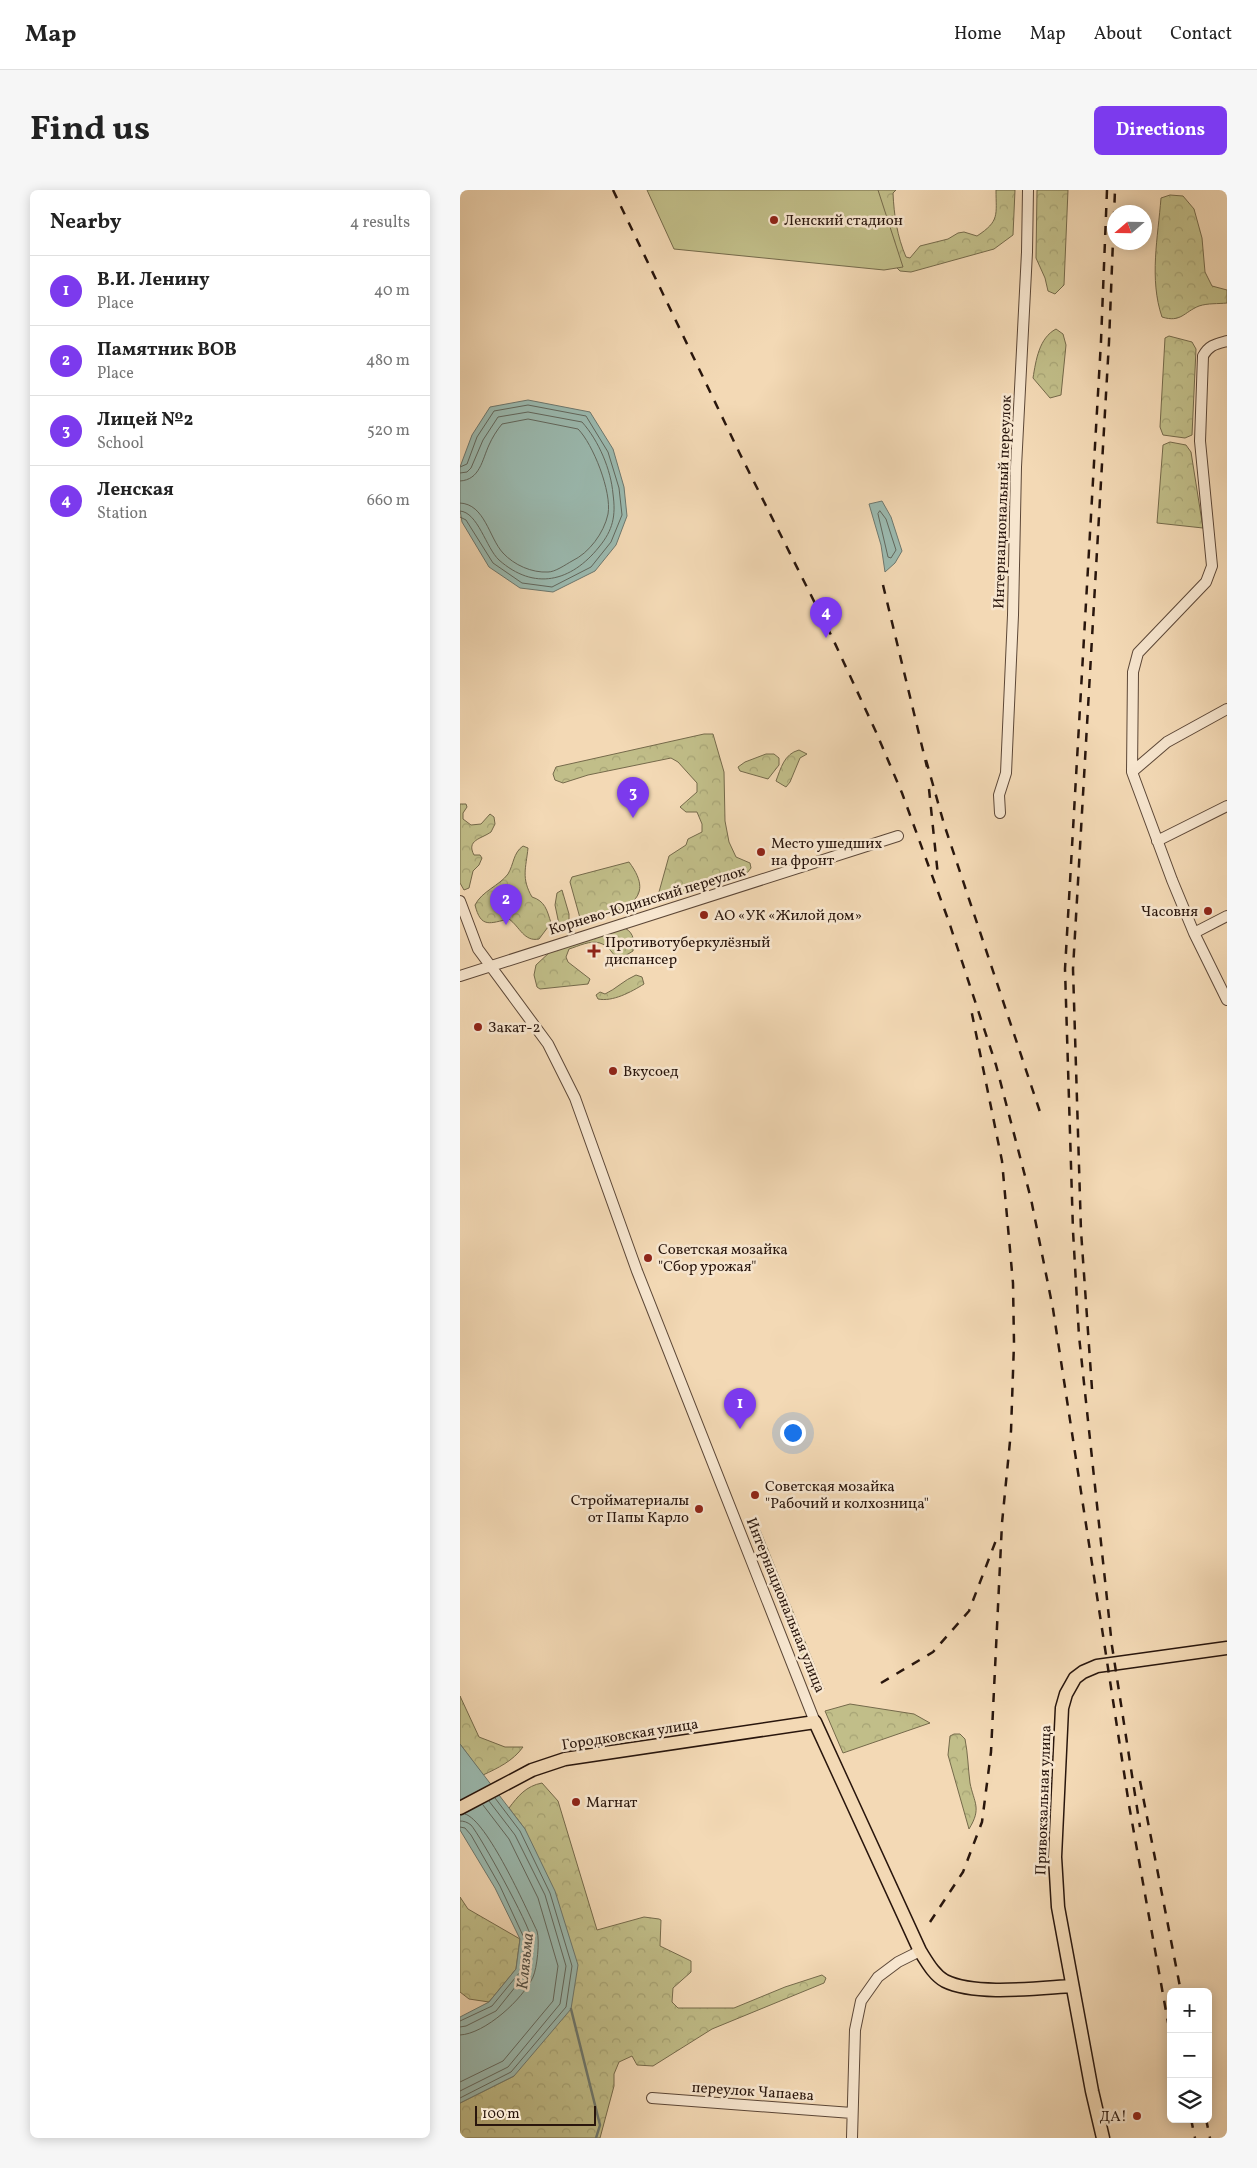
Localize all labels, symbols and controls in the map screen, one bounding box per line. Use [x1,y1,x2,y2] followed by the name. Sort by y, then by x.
[25,18,76,52] text: Map
[954,22,1002,47] text: Home
[1030,22,1066,47] text: Map
[1094,22,1142,47] text: About
[1170,22,1232,47] text: Contact
[30,106,150,154] text: Find us
[1094,106,1227,155] button: Directions
[1107,205,1152,250] north arrow
[50,208,121,237] text: Nearby
[784,211,903,232] place label: Ленский стадион
[350,212,410,234] text: 4 results
[768,214,780,226] marker: Ленский стадион
[97,267,210,293] text: В.И. Ленину
[63,280,69,302] text: 1
[374,280,410,302] text: 40 m
[97,293,134,315] text: Place
[97,337,237,363] text: Памятник ВОВ
[62,350,70,372] text: 2
[366,350,410,372] text: 480 m
[97,363,134,385] text: Place
[989,395,1018,609] street label: Интернациональный переулок
[97,407,193,433] text: Лицей №2
[62,420,70,442] text: 3
[367,420,410,442] text: 520 m
[97,433,144,455] text: School
[97,477,174,503] text: Ленская
[61,490,71,512] text: 4
[367,490,410,512] text: 660 m
[97,503,148,525] text: Station
[810,597,842,638] pin: 4
[617,777,649,818] pin: 3
[771,834,882,872] place label: Место ушедших на фронт
[755,846,767,858] marker: Место ушедших на фронт
[546,861,749,941] street label: Корнево-Юдинский переулок
[490,884,522,925] pin: 2
[1141,902,1198,923] place label: Часовня
[1202,905,1214,917] marker: Часовня
[714,906,862,927] place label: АО «УК «Жилой дом»
[698,909,710,921] marker: АО «УК «Жилой дом»
[605,933,770,971] place label: Противотуберкулёзный диспансер
[587,944,601,958] marker: Противотуберкулёзный диспансер
[488,1018,541,1039] place label: Закат-2
[472,1021,484,1033] marker: Закат-2
[623,1062,679,1083] place label: Вкусоед
[607,1065,619,1077] marker: Вкусоед
[658,1240,788,1278] place label: Советская мозайка "Сбор урожая"
[642,1252,654,1264] marker: Советская мозайка "Сбор урожая"
[724,1388,756,1429] pin: 1
[780,1420,806,1446] your location
[765,1477,929,1515] place label: Советская мозайка "Рабочий и колхозница"
[749,1489,761,1501] marker: Советская мозайка "Рабочий и колхозница"
[571,1491,689,1529] place label: Стройматериалы от Папы Карло
[693,1503,705,1515] marker: Стройматериалы от Папы Карло
[740,1515,829,1696] street label: Интернациональная улица
[560,1714,700,1757] street label: Городковская улица
[1031,1724,1058,1876] street label: Привокзальная улица
[586,1793,638,1814] place label: Магнат
[570,1796,582,1808] marker: Магнат
[512,1931,540,1991] water label: Клязьма
[1167,1988,1212,2123] map controls
[1167,1988,1212,2033] button: +
[1167,2033,1212,2078] button: −
[691,2078,815,2107] street label: переулок Чапаева
[1167,2078,1212,2123] button: layers
[475,2103,596,2126] scale bar
[482,2105,520,2124] text: 100 m
[1099,2107,1127,2128] place label: ДА!
[1131,2110,1143,2122] marker: ДА!

